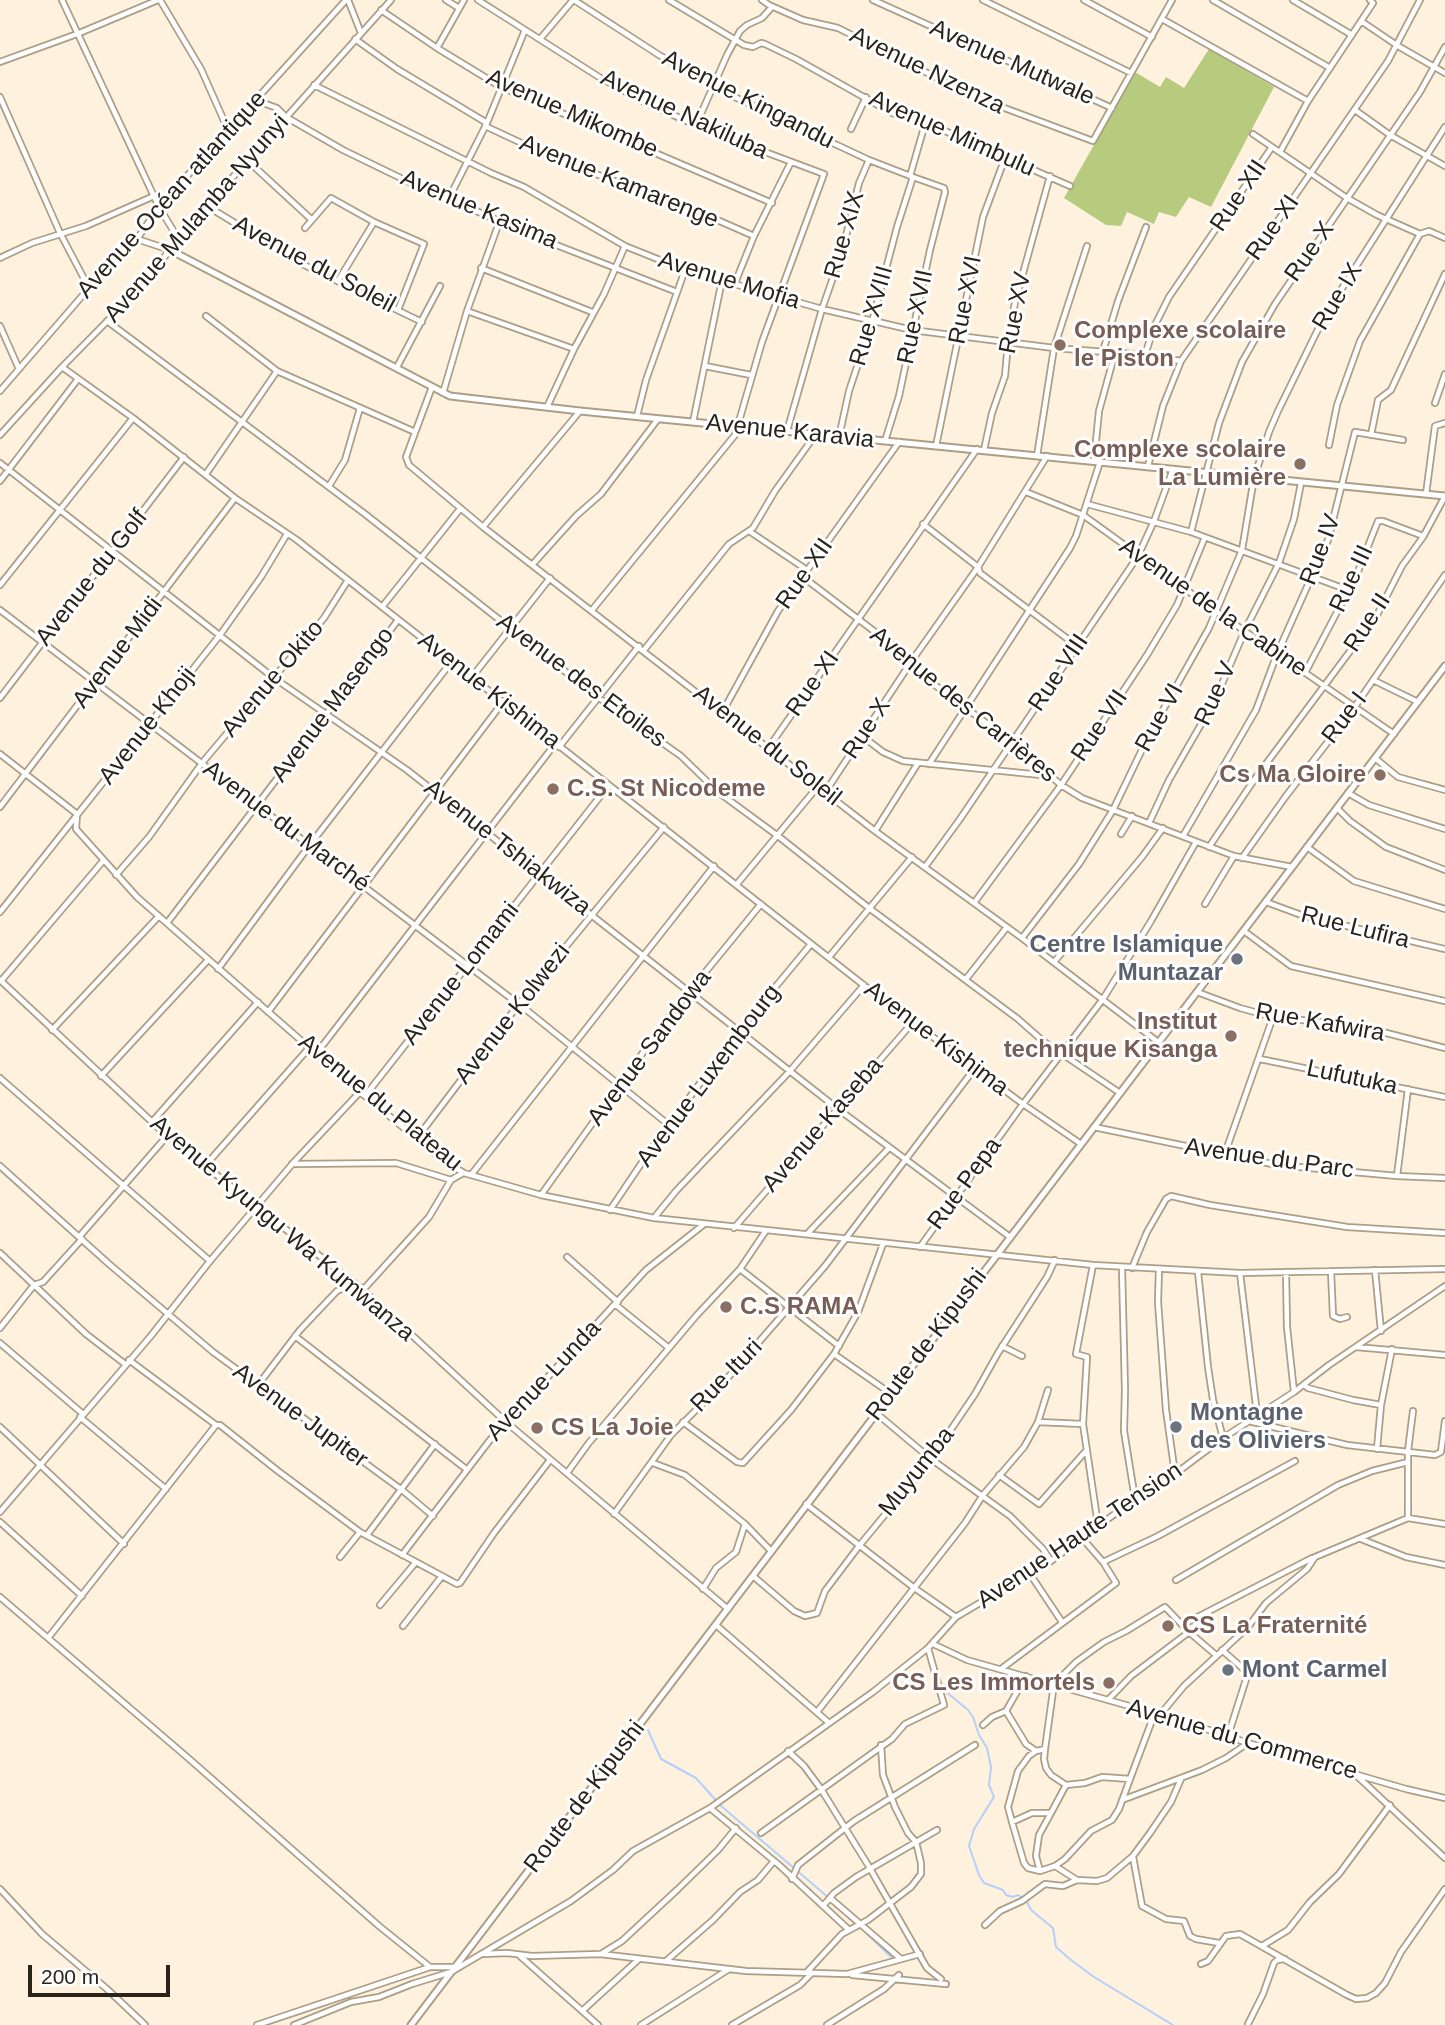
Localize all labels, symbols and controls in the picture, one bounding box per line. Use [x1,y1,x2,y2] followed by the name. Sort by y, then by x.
[925,14,1099,112] street label: Avenue Mutwale
[845,21,1009,121] street label: Avenue Nzenza
[657,44,839,156] street label: Avenue Kingandu
[482,63,662,165] street label: Avenue Mikombe
[596,64,772,166] street label: Avenue Nakiluba
[71,85,273,305] street label: Avenue Océan atlantique
[865,85,1039,183] street label: Avenue Mimbulu
[99,109,295,329] street label: Avenue Mulamba Nyunyi
[515,129,723,235] street label: Avenue Kamarenge
[1205,155,1273,237] street label: Rue XII
[396,164,562,256] street label: Avenue Kasima
[819,188,871,282] street label: Rue XIX
[1240,190,1306,266] street label: Rue XI
[228,210,400,320] street label: Avenue du Soleil
[1279,216,1341,288] street label: Rue X
[655,246,803,316] street label: Avenue Mofia
[943,253,989,347] street label: Rue XVI
[1307,258,1369,336] street label: Rue IX
[844,263,900,369] street label: Rue XVIII
[892,267,940,367] street label: Rue XVII
[994,270,1038,356] street label: Rue XV
[1074,317,1286,373] place label: Complexe scolaire le Piston
[1052,337,1068,353] marker: Complexe scolaire le Piston
[704,409,876,455] street label: Avenue Karavia
[1074,436,1286,492] place label: Complexe scolaire La Lumière
[1292,456,1308,472] marker: Complexe scolaire La Lumière
[30,504,154,652] street label: Avenue du Golf
[1294,511,1348,589] street label: Rue IV
[1114,532,1312,684] street label: Avenue de la Cabine
[770,533,840,615] street label: Rue XII
[1324,541,1380,617] street label: Rue III
[1338,588,1398,658] street label: Rue II
[67,592,169,714] street label: Avenue Midi
[490,608,672,754] street label: Avenue des Etoiles
[216,615,330,743] street label: Avenue Okito
[864,621,1062,789] street label: Avenue des Carrières
[265,622,401,788] street label: Avenue Masengo
[412,626,566,756] street label: Avenue Kishima
[1023,629,1095,717] street label: Rue VIII
[780,646,846,722] street label: Rue XI
[1189,658,1243,730] street label: Rue V
[93,662,203,790] street label: Avenue Khoji
[687,679,847,813] street label: Avenue du Soleil
[1130,679,1190,757] street label: Rue VI
[1066,685,1134,767] street label: Rue VII
[1316,686,1374,750] street label: Rue I
[837,693,897,765] street label: Rue X
[197,755,375,899] street label: Avenue du Marché
[1219,761,1366,789] place label: Cs Ma Gloire
[1372,767,1388,783] marker: Cs Ma Gloire
[418,774,596,922] street label: Avenue Tshiakwiza
[567,775,766,803] place label: C.S. St Nicodeme
[545,781,561,797] marker: C.S. St Nicodeme
[396,897,526,1051] street label: Avenue Lomami
[1298,901,1412,955] street label: Rue Lufira
[1030,931,1223,987] place label: Centre Islamique Muntazar
[449,938,577,1090] street label: Avenue Kolwezi
[1229,951,1245,967] marker: Centre Islamique Muntazar
[582,964,718,1132] street label: Avenue Sandowa
[858,975,1014,1103] street label: Avenue Kishima
[631,979,787,1173] street label: Avenue Luxembourg
[1253,997,1387,1049] street label: Rue Kafwira
[1004,1008,1217,1064] place label: Institut technique Kisanga
[292,1028,468,1178] street label: Avenue du Plateau
[1223,1028,1239,1044] marker: Institut technique Kisanga
[757,1052,889,1198] street label: Avenue Kaseba
[1304,1054,1400,1102] street label: Lufutuka
[144,1110,420,1348] street label: Avenue Kyungu Wa Kumwanza
[922,1132,1008,1236] street label: Rue Pepa
[1183,1133,1355,1185] street label: Avenue du Parc
[860,1263,994,1427] street label: Route de Kipushi
[740,1293,859,1321] place label: C.S RAMA
[718,1299,734,1315] marker: C.S RAMA
[481,1315,607,1447] street label: Avenue Lunda
[685,1333,769,1419] street label: Rue Ituri
[227,1357,373,1475] street label: Avenue Jupiter
[1190,1399,1326,1455] place label: Montagne des Oliviers
[551,1414,674,1442] place label: CS La Joie
[1168,1419,1184,1435] marker: Montagne des Oliviers
[529,1420,545,1436] marker: CS La Joie
[873,1422,961,1522] street label: Muyumba
[972,1457,1188,1615] street label: Avenue Haute Tension
[1182,1612,1367,1640] place label: CS La Fraternité
[1160,1618,1176,1634] marker: CS La Fraternité
[1242,1656,1387,1684] place label: Mont Carmel
[1220,1662,1236,1678] marker: Mont Carmel
[892,1669,1095,1697] place label: CS Les Immortels
[1101,1675,1117,1691] marker: CS Les Immortels
[1123,1693,1361,1787] street label: Avenue du Commerce
[518,1715,652,1879] street label: Route de Kipushi
[32,1952,173,1996] scale bar
[41,1965,99,1988] text: 200 m

